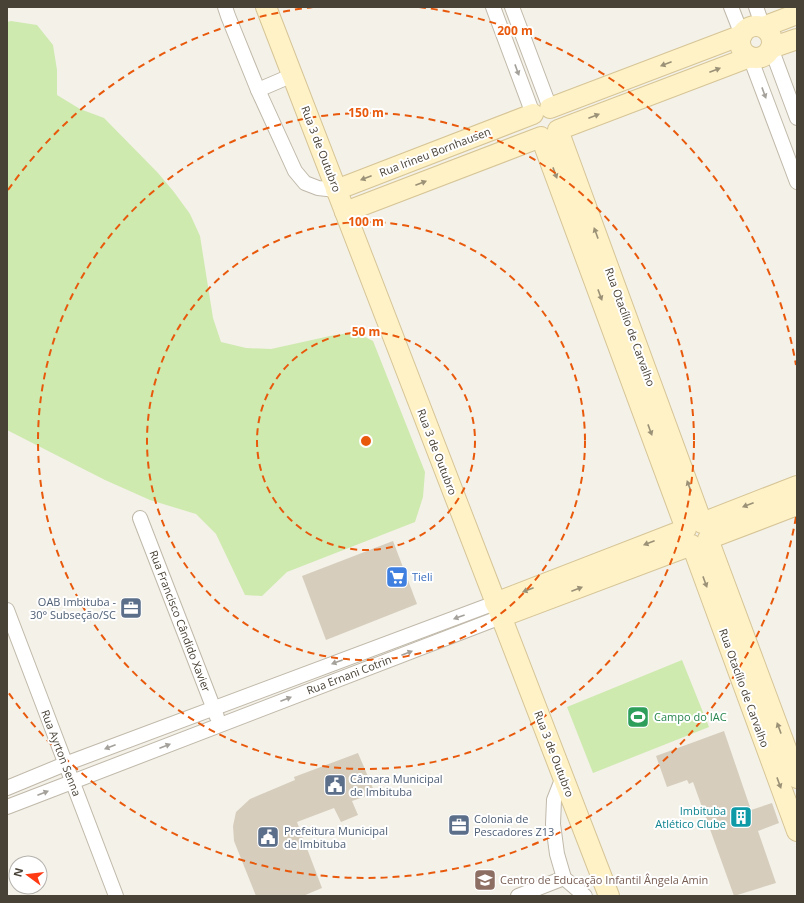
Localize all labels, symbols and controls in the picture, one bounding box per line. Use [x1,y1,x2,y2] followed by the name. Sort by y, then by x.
[497,22,533,39] text: 200 m
[660,61,672,67] one-way arrow
[514,64,520,76] one-way arrow
[710,66,722,72] one-way arrow
[761,88,767,100] one-way arrow
[298,104,345,194] street label: Rua 3 de Outubro
[348,104,384,121] text: 150 m
[589,113,601,119] one-way arrow
[377,123,493,180] street label: Rua Irineu Bornhausen
[552,168,558,180] one-way arrow
[360,176,372,182] one-way arrow
[416,179,428,185] one-way arrow
[348,213,384,230] text: 100 m
[592,226,598,238] one-way arrow
[602,265,659,389] street label: Rua Otacílio de Carvalho
[597,290,603,302] one-way arrow
[352,323,380,340] text: 50 m
[414,407,461,497] street label: Rua 3 de Outubro
[647,425,653,437] one-way arrow
[359,434,373,448] centre of rings
[685,480,691,492] one-way arrow
[741,502,753,508] one-way arrow
[643,540,655,546] one-way arrow
[147,548,215,694] street label: Rua Francisco Cândido Xavier
[384,564,410,590] supermarket icon: Tieli
[412,569,433,584] place label: Tieli
[703,576,709,588] one-way arrow
[572,585,584,591] one-way arrow
[522,588,534,594] one-way arrow
[30,594,116,622] place label: OAB Imbituba - 30° Subseção/SC
[118,595,144,621] office icon: OAB Imbituba - 30° Subseção/SC
[452,614,464,620] one-way arrow
[716,626,773,750] street label: Rua Otacílio de Carvalho
[402,650,414,656] one-way arrow
[304,651,393,698] street label: Rua Ernani Cotrin
[331,659,343,665] one-way arrow
[280,696,292,702] one-way arrow
[625,704,651,730] sports icon: Campo do IAC
[38,707,85,798] street label: Rua Ayrton Senna
[531,709,578,799] street label: Rua 3 de Outubro
[654,709,727,724] place label: Campo do IAC
[775,722,781,734] one-way arrow
[159,743,171,749] one-way arrow
[104,744,116,750] one-way arrow
[350,771,443,799] place label: Câmara Municipal de Imbituba
[322,772,348,798] public building icon: Câmara Municipal de Imbituba
[777,777,783,789] one-way arrow
[38,790,49,796] one-way arrow
[655,803,726,831] place label: Imbituba Atlético Clube
[728,804,754,830] building icon: Imbituba Atlético Clube
[474,811,554,839] place label: Colonia de Pescadores Z13
[446,812,472,838] office icon: Colonia de Pescadores Z13
[284,823,388,851] place label: Prefeitura Municipal de Imbituba
[255,824,281,850] public building icon: Prefeitura Municipal de Imbituba
[8,855,48,895] north arrow
[9,866,26,879] text: N
[472,867,498,893] school or university icon: Centro de Educação Infantil Ângela Amin
[500,872,708,887] place label: Centro de Educação Infantil Ângela Amin

